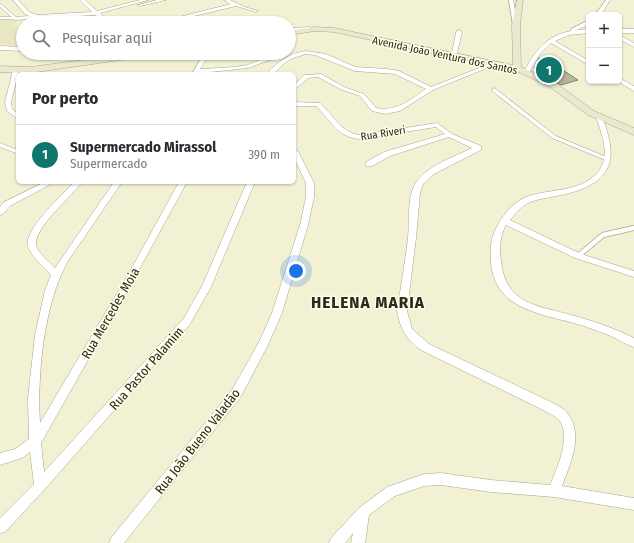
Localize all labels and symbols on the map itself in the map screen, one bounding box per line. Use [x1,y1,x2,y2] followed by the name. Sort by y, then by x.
[371,34,519,77] street label: Avenida João Ventura dos Santos
[536,55,562,85] pin: 1
[360,123,407,143] street label: Rua Riveri
[286,261,306,281] your location
[78,265,143,361] street label: Rua Mercedes Moia
[311,292,425,313] district label: HELENA MARIA
[106,324,187,413] street label: Rua Pastor Palamim
[152,386,243,497] street label: Rua João Bueno Valadão

